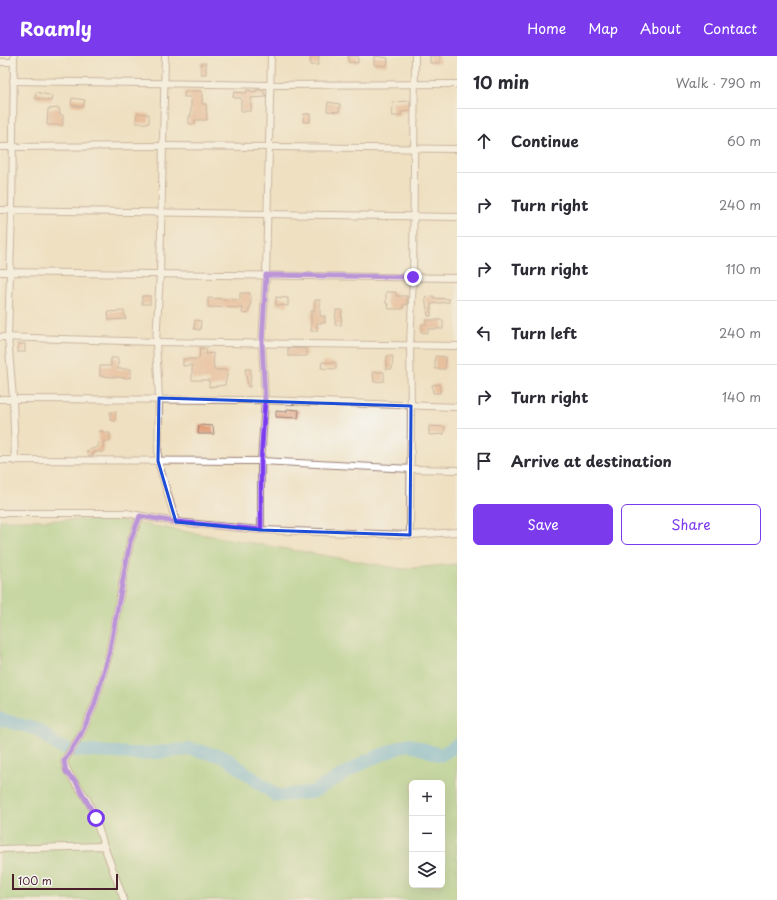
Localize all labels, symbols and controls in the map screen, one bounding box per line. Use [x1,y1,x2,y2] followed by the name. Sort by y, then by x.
[20,14,92,42] text: Roamly
[527,18,566,39] text: Home
[588,18,618,39] text: Map
[640,18,681,39] text: About
[703,18,757,39] text: Contact
[473,69,529,95] text: 10 min
[676,73,761,92] text: Walk · 790 m
[511,129,579,152] text: Continue
[473,130,495,152] icon: ahead
[727,131,761,150] text: 60 m
[511,193,588,216] text: Turn right
[473,194,495,216] icon: right
[719,195,761,214] text: 240 m
[511,257,588,280] text: Turn right
[473,258,495,280] icon: right
[726,259,761,278] text: 110 m
[404,268,422,286] route end
[511,321,577,344] text: Turn left
[473,322,495,344] icon: left
[719,323,761,342] text: 240 m
[511,385,588,408] text: Turn right
[473,386,495,408] icon: right
[722,387,761,406] text: 140 m
[511,449,672,472] text: Arrive at destination
[473,450,495,472] icon: arrive
[473,504,613,545] button: Save
[621,504,761,545] button: Share
[409,780,445,888] map controls
[409,780,445,816] button: +
[87,809,105,827] route start
[409,816,445,852] button: −
[409,852,445,888] button: layers
[12,872,118,891] scale bar
[18,872,52,889] text: 100 m

